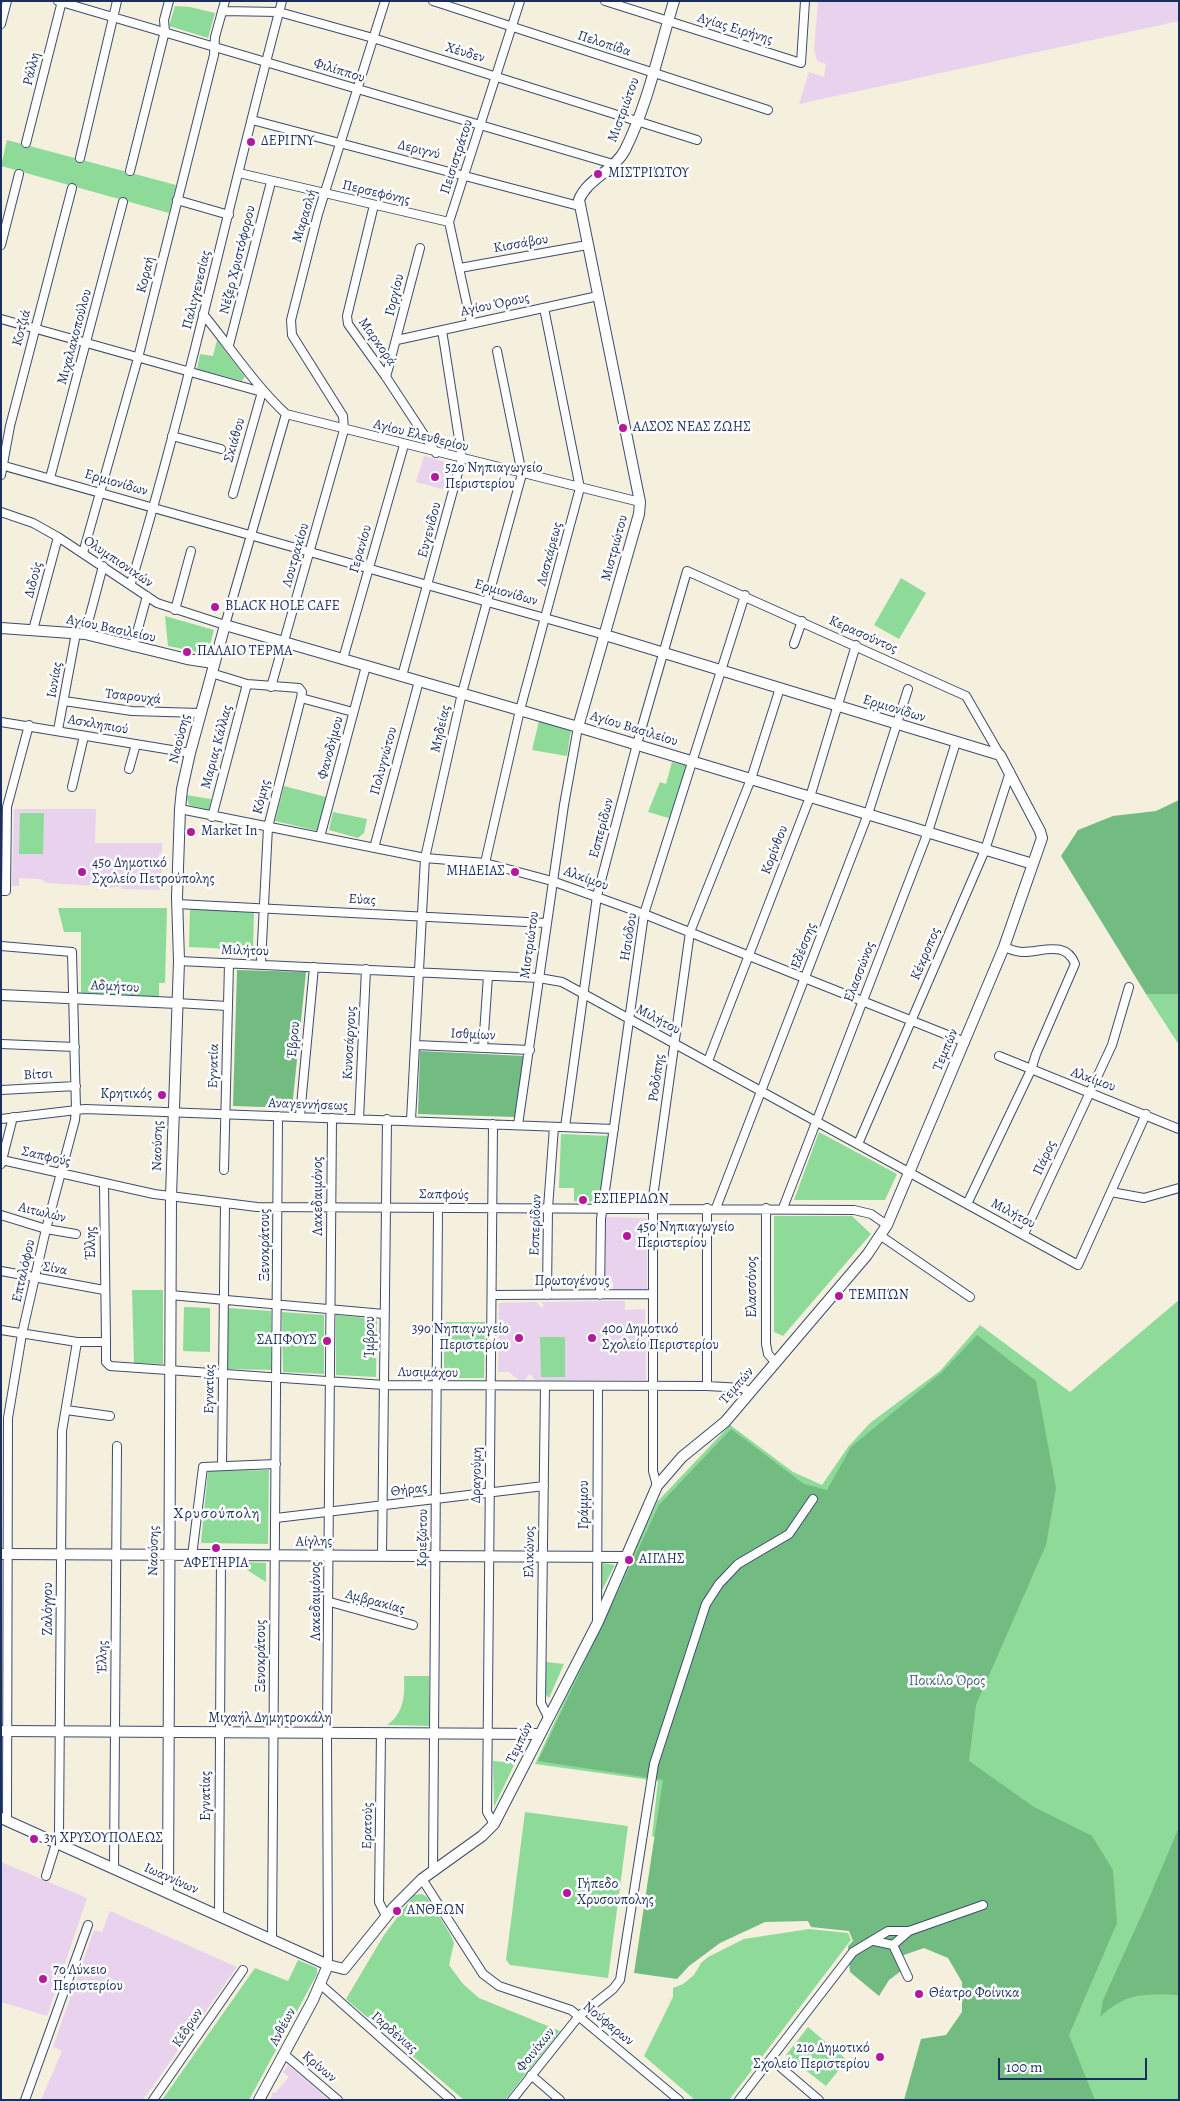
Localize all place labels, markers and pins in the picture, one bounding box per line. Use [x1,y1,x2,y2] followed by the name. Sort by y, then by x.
[261,134,314,150] place label: ΔΕΡΙΓΝΥ
[245,136,257,148] marker: ΔΕΡΙΓΝΥ
[608,166,689,182] place label: ΜΙΣΤΡΙΏΤΟΥ
[592,168,604,180] marker: ΜΙΣΤΡΙΏΤΟΥ
[633,420,751,436] place label: ΑΛΣΟΣ ΝΕΑΣ ΖΩΗΣ
[617,422,629,434] marker: ΑΛΣΟΣ ΝΕΑΣ ΖΩΗΣ
[445,461,543,494] place label: 52ο Νηπιαγωγείο Περιστερίου
[429,471,441,483] marker: 52ο Νηπιαγωγείο Περιστερίου
[225,599,340,615] place label: BLACK HOLE CAFE
[209,601,221,613] marker: BLACK HOLE CAFE
[197,644,293,660] place label: ΠΑΛΑΙΟ ΤΕΡΜΑ
[181,646,193,658] marker: ΠΑΛΑΙΟ ΤΕΡΜΑ
[201,824,258,840] place label: Market In
[185,826,197,838] marker: Market In
[92,856,214,889] place label: 45ο Δημοτικό Σχολείο Πετρούπολης
[446,864,505,880] place label: ΜΗΔΕΙΑΣ
[76,866,88,878] marker: 45ο Δημοτικό Σχολείο Πετρούπολης
[509,866,521,878] marker: ΜΗΔΕΙΑΣ
[100,1087,152,1103] place label: Κρητικός
[156,1089,168,1101] marker: Κρητικός
[593,1192,669,1208] place label: ΕΣΠΕΡΙΔΩΝ
[577,1194,589,1206] marker: ΕΣΠΕΡΙΔΩΝ
[637,1220,734,1252] place label: 45ο Νηπιαγωγείο Περιστερίου
[621,1230,633,1242] marker: 45ο Νηπιαγωγείο Περιστερίου
[849,1288,909,1304] place label: ΤΕΜΠΏΝ
[833,1290,845,1302] marker: ΤΕΜΠΏΝ
[412,1322,509,1354] place label: 39ο Νηπιαγωγείο Περιστερίου
[602,1322,719,1354] place label: 40ο Δημοτικό Σχολείο Περιστερίου
[513,1332,525,1344] marker: 39ο Νηπιαγωγείο Περιστερίου
[586,1332,598,1344] marker: 40ο Δημοτικό Σχολείο Περιστερίου
[257,1333,317,1349] place label: ΣΑΠΦΟΥΣ
[321,1335,333,1347] marker: ΣΑΠΦΟΥΣ
[210,1542,222,1554] marker: ΑΦΕΤΗΡΙΑ
[639,1552,685,1568] place label: ΑΙΓΛΗΣ
[623,1554,635,1566] marker: ΑΙΓΛΗΣ
[184,1556,248,1572] place label: ΑΦΕΤΗΡΙΑ
[44,1831,163,1847] place label: 3η ΧΡΥΣΟΥΠΟΛΕΩΣ
[28,1833,40,1845] marker: 3η ΧΡΥΣΟΥΠΟΛΕΩΣ
[577,1877,654,1910] place label: Γήπεδο Χρυσουπολης
[561,1887,573,1899] marker: Γήπεδο Χρυσουπολης
[407,1903,464,1919] place label: ΑΝΘΕΩΝ
[391,1905,403,1917] marker: ΑΝΘΕΩΝ
[53,1963,123,1995] place label: 7ο Λύκειο Περιστερίου
[37,1973,49,1985] marker: 7ο Λύκειο Περιστερίου
[929,1986,1019,2002] place label: Θέατρο Φοίνικα
[913,1988,925,2000] marker: Θέατρο Φοίνικα
[753,2041,870,2074] place label: 21ο Δημοτικό Σχολείο Περιστερίου
[874,2051,886,2063] marker: 21ο Δημοτικό Σχολείο Περιστερίου

